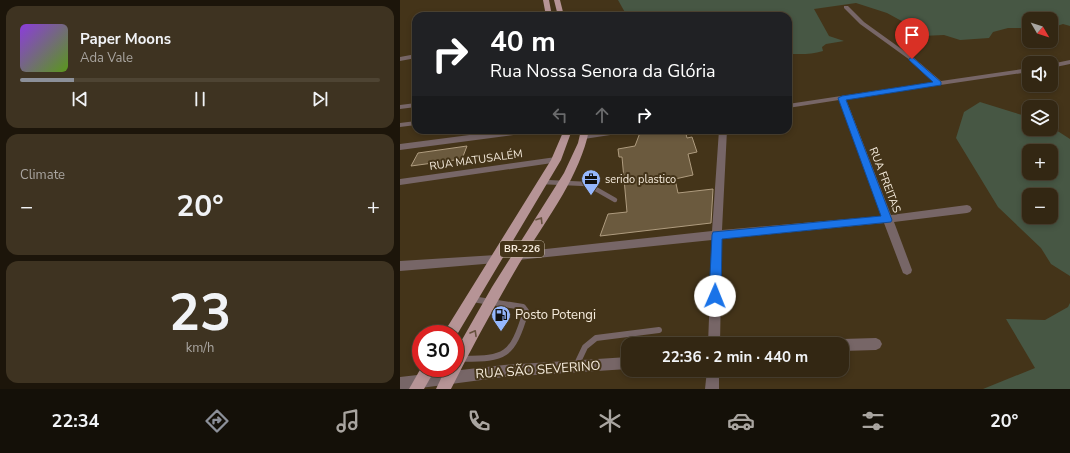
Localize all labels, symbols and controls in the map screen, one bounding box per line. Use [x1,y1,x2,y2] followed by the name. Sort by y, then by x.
[1022,12,1058,48] north arrow
[1022,12,1058,224] map controls
[895,18,929,59] pin
[490,23,556,61] text: 40 m
[901,24,923,46] icon: arrive
[424,28,476,80] icon: right
[80,29,171,49] text: Paper Moons
[80,49,133,67] text: Ada Vale
[1022,56,1058,92] button: sound
[490,59,716,83] text: Rua Nossa Senora da Glória
[69,88,91,110] icon: previous
[189,88,211,110] icon: pause
[309,88,331,110] icon: next
[1022,100,1058,136] button: layers
[549,104,571,126] icon: left
[591,104,613,126] icon: ahead
[633,104,655,126] icon: right
[1022,144,1058,180] button: +
[428,145,524,174] street label: RUA MATUSALÉM
[866,145,904,215] street label: RUA FREITAS
[20,166,65,184] text: Climate
[580,168,602,196] office icon: serido plastico
[605,172,676,187] place label: serido plastico
[176,186,224,227] text: 20°
[1022,188,1058,224] button: −
[20,192,33,222] text: −
[367,192,380,222] text: +
[535,217,542,224] one-way arrow
[500,241,544,257] road number: BR-226
[694,275,736,317] position arrow
[169,277,231,348] text: 23
[490,304,512,332] fuel station icon: Posto Potengi
[515,306,596,324] place label: Posto Potengi
[412,325,464,377] speed limit sign: 30
[470,329,477,337] one-way arrow
[186,339,214,357] text: km/h
[662,347,808,367] text: 22:36 · 2 min · 440 m
[475,357,601,383] street label: RUA SÃO SEVERINO
[203,407,231,435] icon: directions
[334,407,362,435] icon: music
[465,407,493,435] icon: phone
[596,407,624,435] icon: climate
[727,407,755,435] icon: car
[859,407,887,435] icon: filters
[52,409,99,433] text: 22:34
[990,409,1018,433] text: 20°

